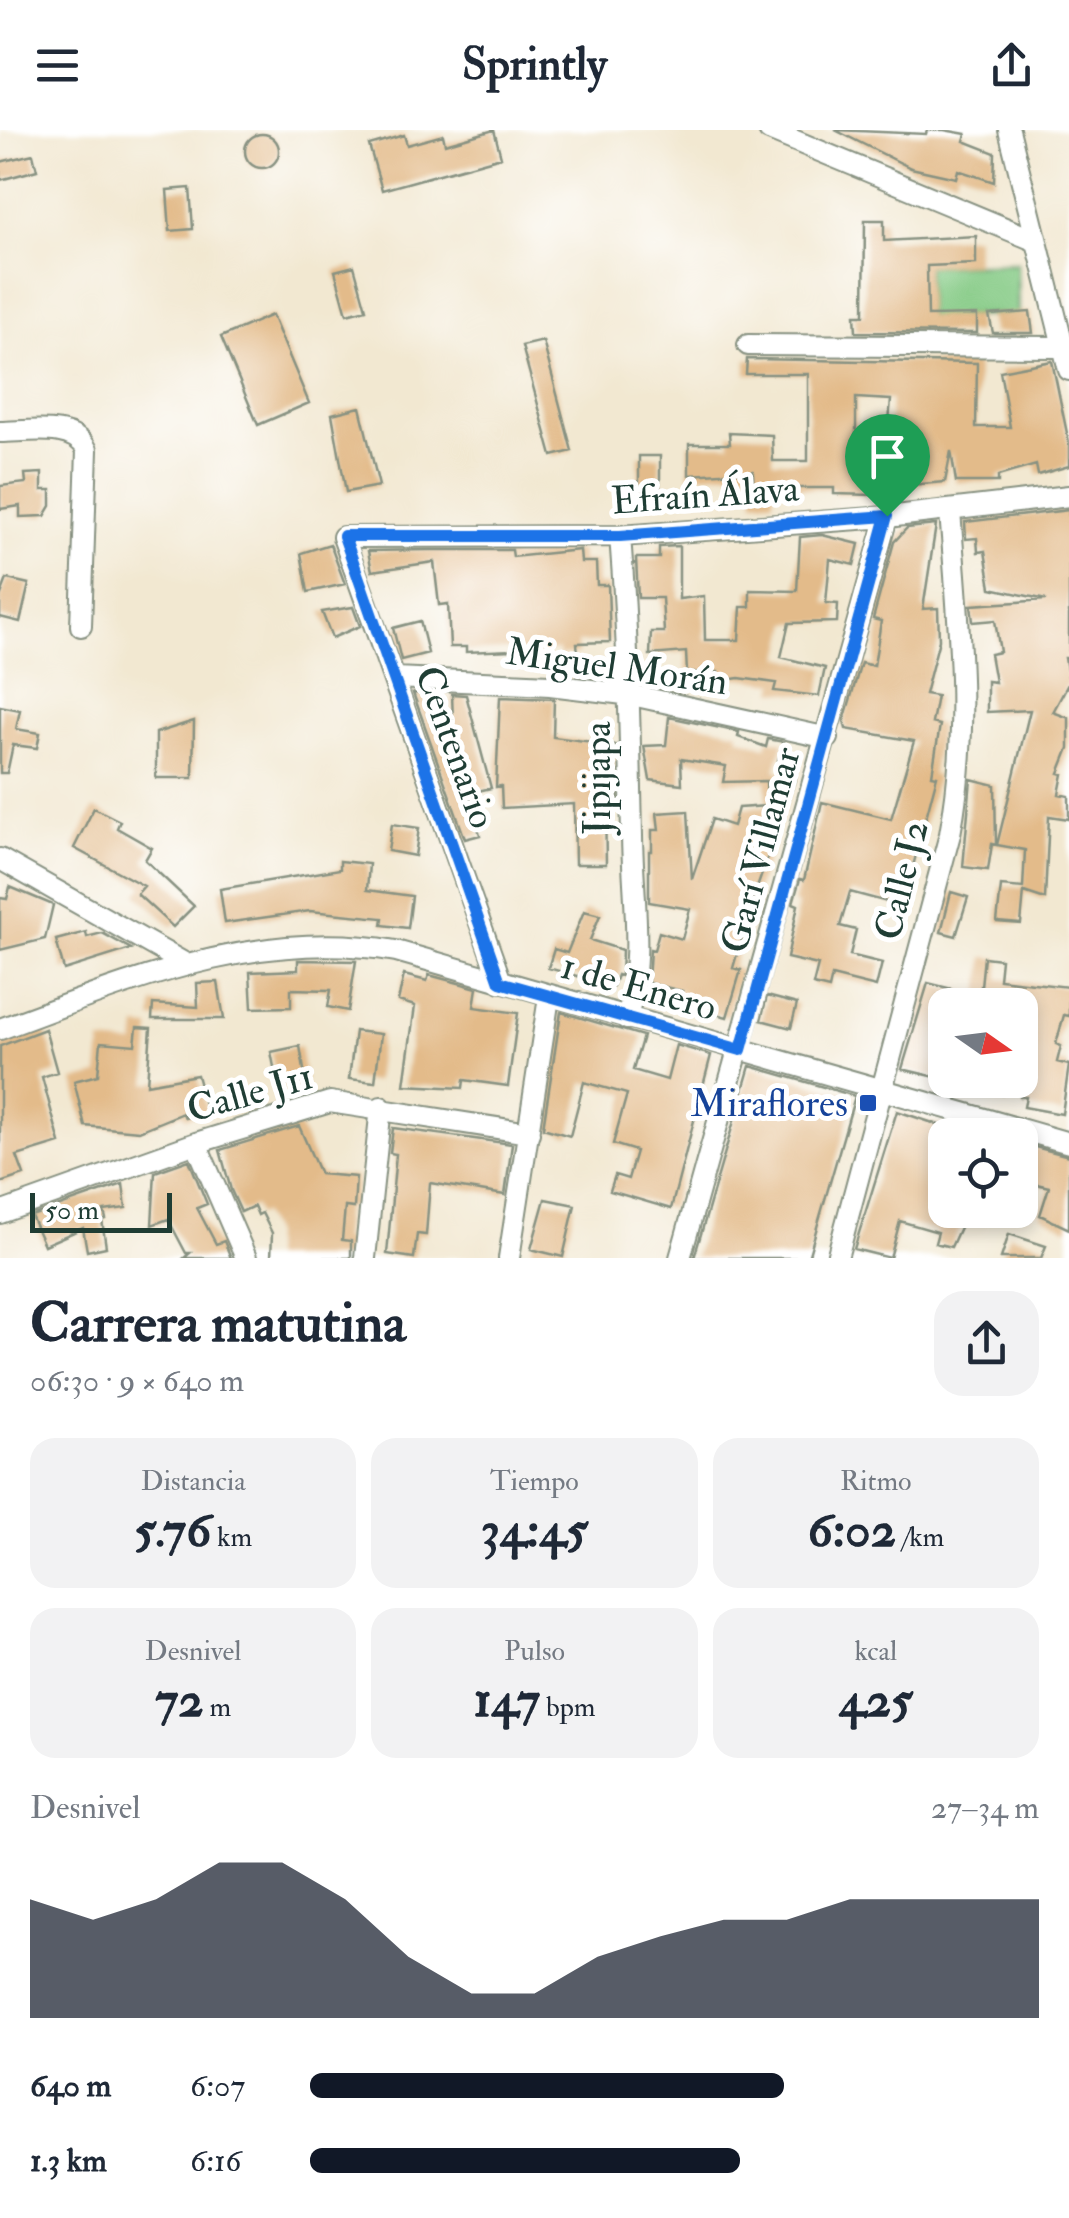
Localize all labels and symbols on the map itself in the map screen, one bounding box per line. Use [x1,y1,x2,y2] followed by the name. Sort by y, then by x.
[845,414,930,517] pin
[610,464,801,525] street label: Efraín Álava
[503,628,731,706] street label: Miguel Morán
[404,660,506,835] street label: Centenario
[574,721,622,836] street label: Jipijapa
[710,742,811,958] street label: Garí Villamar
[864,816,940,945] street label: Calle J2
[556,942,722,1032] street label: 1 de Enero
[928,988,1038,1098] north arrow
[182,1052,319,1134] street label: Calle J11
[690,1080,848,1128] place label: Miraflores
[857,1092,879,1114] marker: Miraflores
[30,1188,172,1232] scale bar

